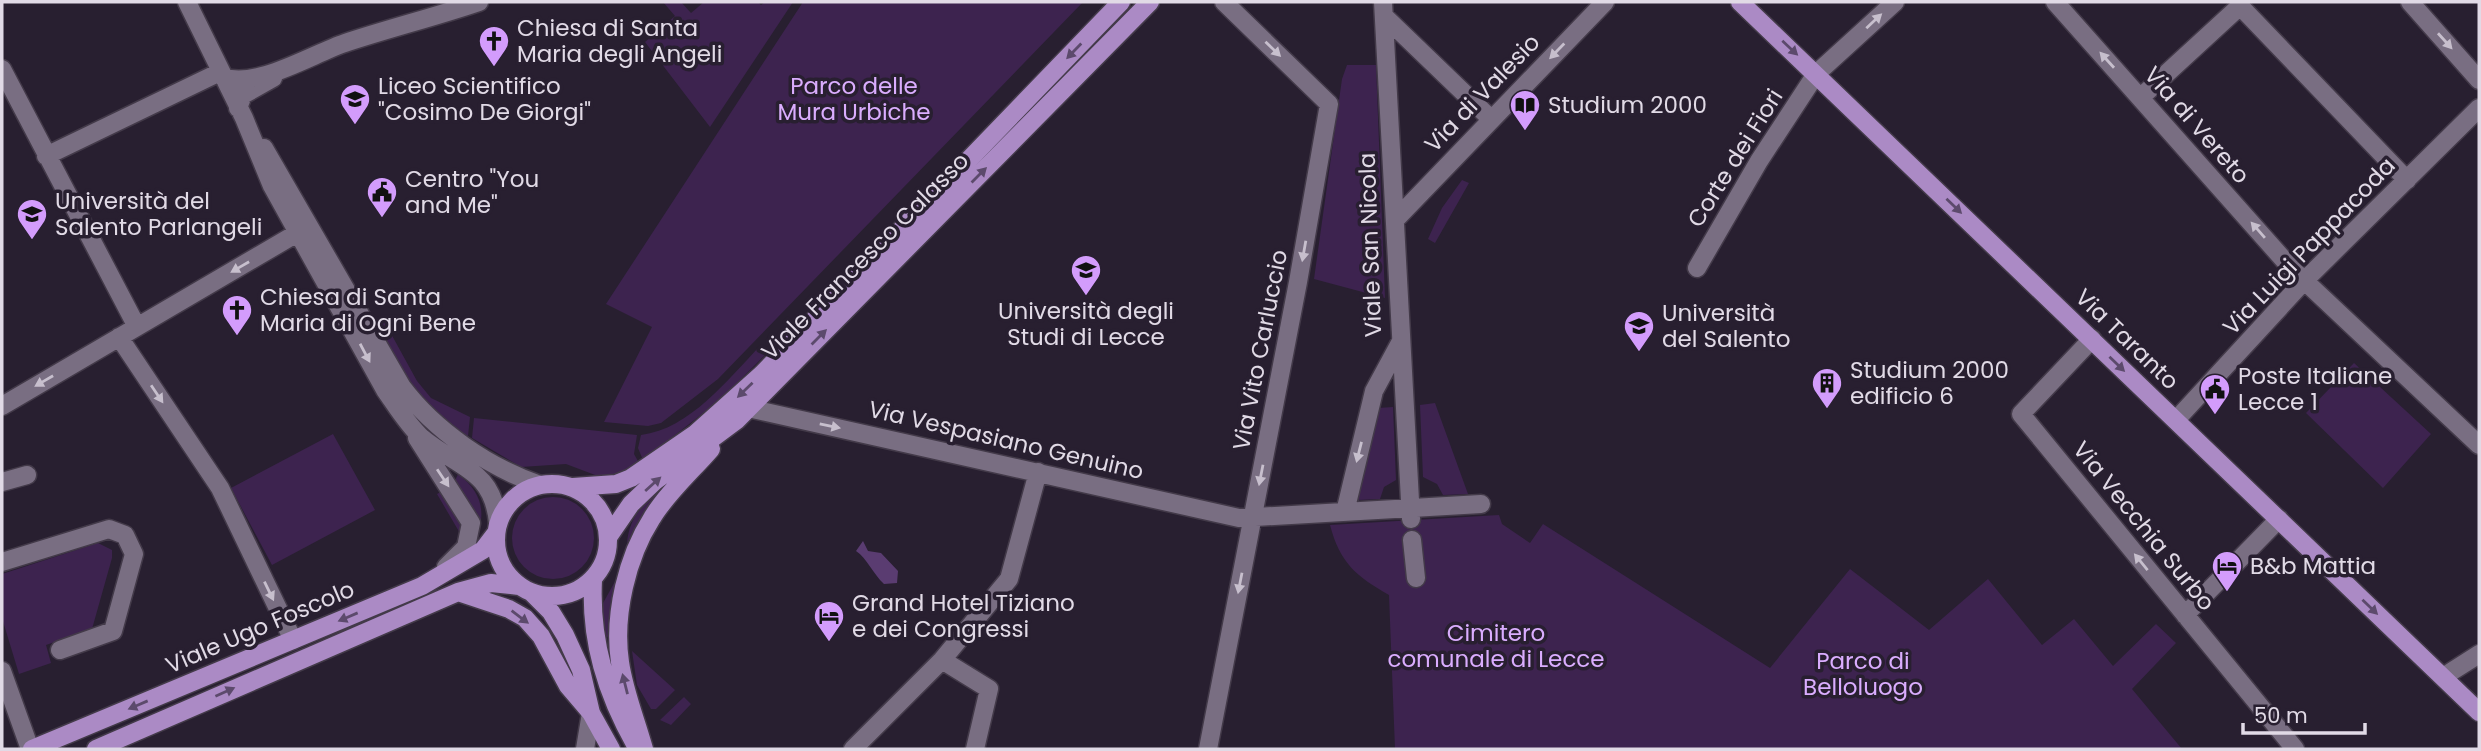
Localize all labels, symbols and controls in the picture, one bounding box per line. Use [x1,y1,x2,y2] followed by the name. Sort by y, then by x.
[517,12,722,70] place label: Chiesa di Santa Maria degli Angeli
[1865,13,1883,29] one-way arrow
[477,24,511,68] church icon: Chiesa di Santa Maria degli Angeli
[1417,27,1547,159] street label: Via di Valesio
[2436,32,2452,49] one-way arrow
[1781,40,1798,57] one-way arrow
[1264,41,1281,57] one-way arrow
[1065,42,1082,59] one-way arrow
[1550,42,1566,59] one-way arrow
[2099,51,2115,69] one-way arrow
[2137,59,2257,191] street label: Via di Vereto
[378,70,591,128] place label: Liceo Scientifico "Cosimo De Giorgi"
[777,70,931,128] park label: Parco delle Mura Urbiche
[338,82,372,126] school or university icon: Liceo Scientifico "Cosimo De Giorgi"
[1680,83,1790,233] street label: Corte dei Fiori
[1508,88,1542,132] library icon: Studium 2000
[1548,89,1707,121] place label: Studium 2000
[754,145,976,367] street label: Viale Francesco Calasso
[2216,150,2402,342] street label: Via Luigi Pappacoda
[1351,152,1389,338] street label: Viale San Nicola
[405,163,539,221] place label: Centro "You and Me"
[970,167,987,183] one-way arrow
[365,175,399,219] public building icon: Centro "You and Me"
[55,185,262,243] place label: Università del Salento Parlangeli
[15,197,49,241] school or university icon: Università del Salento Parlangeli
[1945,198,1962,215] one-way arrow
[2250,222,2266,239] one-way arrow
[1298,240,1309,262] one-way arrow
[1225,247,1295,453] street label: Via Vito Carluccio
[1069,253,1103,297] school or university icon: Università degli Studi di Lecce
[231,261,250,273] one-way arrow
[260,281,476,339] place label: Chiesa di Santa Maria di Ogni Bene
[2068,281,2186,397] street label: Via Taranto
[220,293,254,337] church icon: Chiesa di Santa Maria di Ogni Bene
[998,295,1174,353] place label: Università degli Studi di Lecce
[1662,297,1790,355] place label: Università del Salento
[1622,309,1656,353] school or university icon: Università del Salento
[811,328,828,345] one-way arrow
[359,343,371,362] one-way arrow
[1850,354,2009,412] place label: Studium 2000 edificio 6
[2109,355,2125,372] one-way arrow
[2238,360,2392,418] place label: Poste Italiane Lecce 1
[1810,366,1844,410] building icon: Studium 2000 edificio 6
[2198,372,2232,416] public building icon: Poste Italiane Lecce 1
[34,375,53,388] one-way arrow
[737,382,754,398] one-way arrow
[150,385,164,403] one-way arrow
[865,393,1147,487] street label: Via Vespasiano Genuino
[819,421,841,432] one-way arrow
[2066,434,2222,618] street label: Via Vecchia Surbo
[1353,441,1364,463] one-way arrow
[1256,464,1267,486] one-way arrow
[436,469,450,487] one-way arrow
[644,476,662,492] one-way arrow
[2210,549,2244,593] hotel icon: B&b Mattia
[2250,550,2376,582] place label: B&b Mattia
[2134,553,2149,571] one-way arrow
[1235,572,1246,594] one-way arrow
[161,573,359,681] street label: Viale Ugo Foscolo
[264,581,275,601] one-way arrow
[852,587,1075,645] place label: Grand Hotel Tiziano e dei Congressi
[2361,598,2378,614] one-way arrow
[812,599,846,643] hotel icon: Grand Hotel Tiziano e dei Congressi
[511,610,529,624] one-way arrow
[337,611,358,622] one-way arrow
[1387,617,1605,675] park label: Cimitero comunale di Lecce
[1803,645,1923,703] park label: Parco di Belloluogo
[619,673,630,695] one-way arrow
[215,687,236,698] one-way arrow
[2243,692,2366,736] scale bar
[128,699,149,710] one-way arrow
[2254,701,2308,730] text: 50 m

